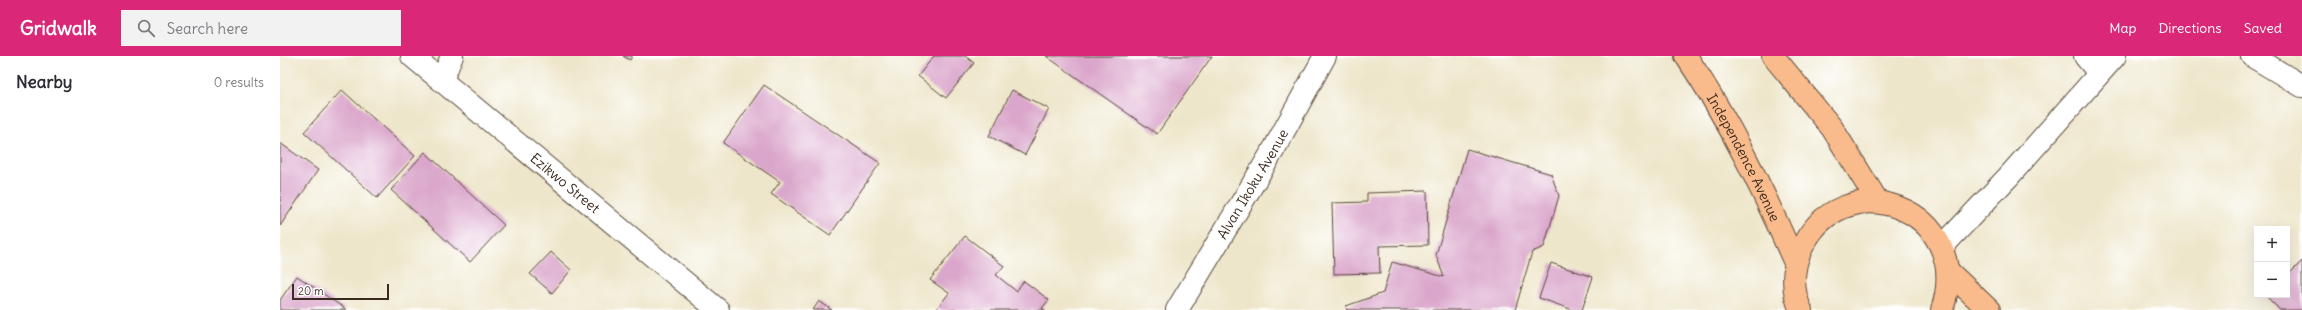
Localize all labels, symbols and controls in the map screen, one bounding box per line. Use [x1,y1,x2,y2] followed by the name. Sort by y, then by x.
[121,10,401,46] search box
[20,16,97,40] text: Gridwalk
[135,17,157,39] icon: search
[167,19,248,38] text: Search here
[2109,19,2136,37] text: Map
[2158,19,2222,37] text: Directions
[2244,19,2282,37] text: Saved
[16,71,72,93] text: Nearby
[214,74,264,91] text: 0 results
[1703,90,1784,225] street label: Independence Avenue
[1213,126,1292,242] street label: Alvan Ikoku Avenue
[527,149,604,217] street label: Ezikwo Street
[2254,226,2290,298] map controls
[2254,226,2290,262] button: +
[2254,262,2290,298] button: −
[292,282,389,301] scale bar
[298,284,324,298] text: 20 m

